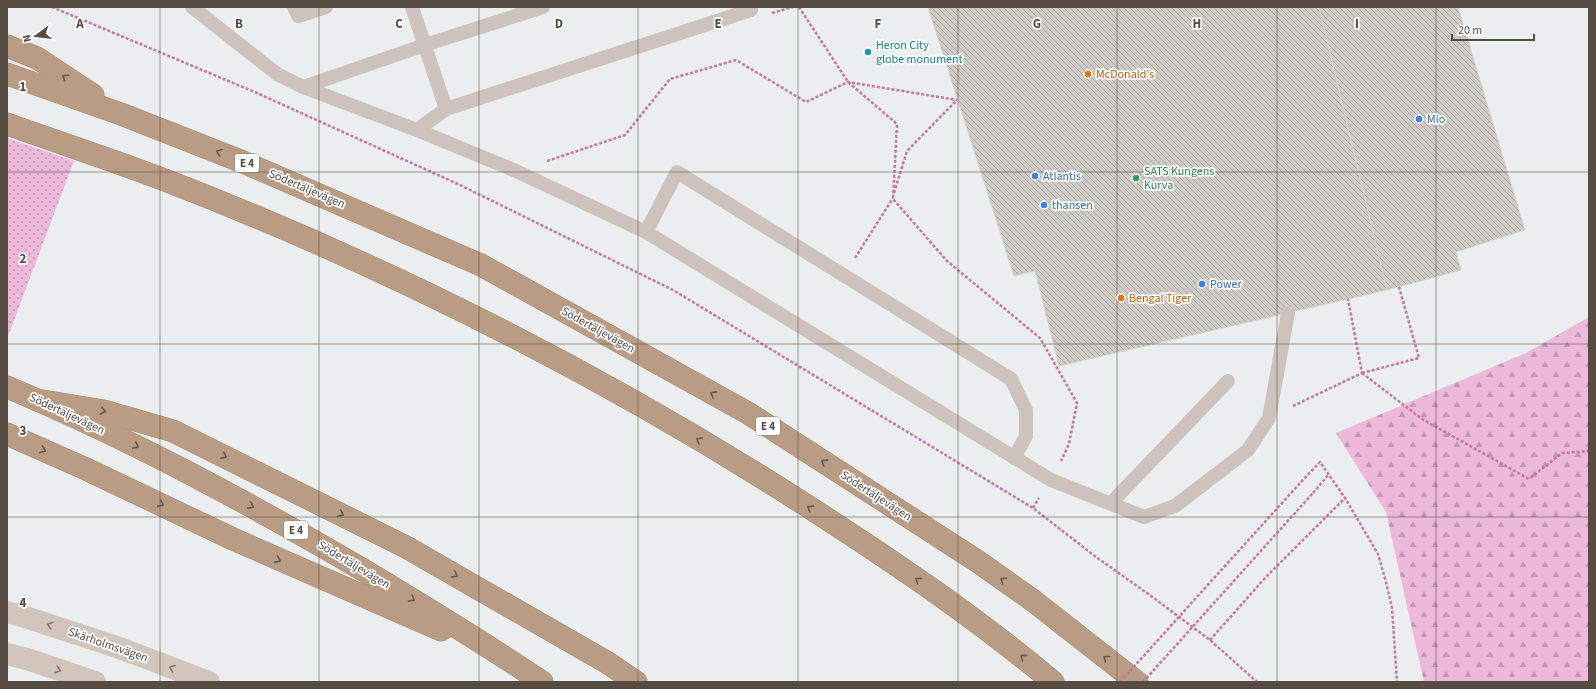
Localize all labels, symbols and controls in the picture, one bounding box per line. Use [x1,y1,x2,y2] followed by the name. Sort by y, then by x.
[75,15,84,33] text: A
[235,15,243,33] text: B
[395,15,403,33] text: C
[555,15,563,33] text: D
[714,15,722,33] text: E
[875,15,882,33] text: F
[1033,15,1041,33] text: G
[1193,15,1201,33] text: H
[1355,15,1359,33] text: I
[16,16,56,56] north arrow
[1452,16,1534,42] scale bar
[1458,22,1482,39] text: 20 m
[19,33,35,44] text: N
[876,37,963,68] place label: Heron City globe monument
[863,47,873,57] marker: Heron City globe monument
[1096,66,1154,83] place label: McDonald's
[1083,69,1093,79] marker: McDonald's
[62,74,69,82] one-way arrow
[20,78,27,96] text: 1
[1427,111,1445,128] place label: Mio
[1414,114,1424,124] marker: Mio
[216,149,223,157] one-way arrow
[235,154,259,172] road number: E 4
[1144,163,1214,194] place label: SATS Kungens Kurva
[266,165,348,213] street label: Södertäljevägen
[1043,168,1081,185] place label: Atlantis
[1030,171,1040,181] marker: Atlantis
[1131,173,1141,183] marker: SATS Kungens Kurva
[1052,197,1093,214] place label: thansen
[1039,200,1049,210] marker: thansen
[20,250,27,268] text: 2
[1210,276,1243,293] place label: Power
[1197,279,1207,289] marker: Power
[1129,290,1192,307] place label: Bengal Tiger
[1116,293,1126,303] marker: Bengal Tiger
[558,303,638,357] street label: Södertäljevägen
[26,389,108,439] street label: Södertäljevägen
[710,391,718,398] one-way arrow
[100,406,106,414] one-way arrow
[756,417,780,435] road number: E 4
[20,422,27,440] text: 3
[696,438,703,445] one-way arrow
[131,441,139,449] one-way arrow
[39,445,46,453] one-way arrow
[220,452,227,459] one-way arrow
[821,459,828,467] one-way arrow
[837,467,915,525] street label: Södertäljevägen
[156,499,164,507] one-way arrow
[247,501,254,509] one-way arrow
[807,505,814,513] one-way arrow
[336,509,344,517] one-way arrow
[284,521,308,539] road number: E 4
[315,537,393,593] street label: Södertäljevägen
[275,555,282,563] one-way arrow
[451,571,458,578] one-way arrow
[915,577,922,585] one-way arrow
[1000,577,1007,585] one-way arrow
[20,594,27,612] text: 4
[408,595,415,602] one-way arrow
[46,621,53,630] one-way arrow
[66,623,150,667] street label: Skärholmsvägen
[1020,655,1027,662] one-way arrow
[1104,656,1111,663] one-way arrow
[169,664,176,673] one-way arrow
[54,665,61,673] one-way arrow

